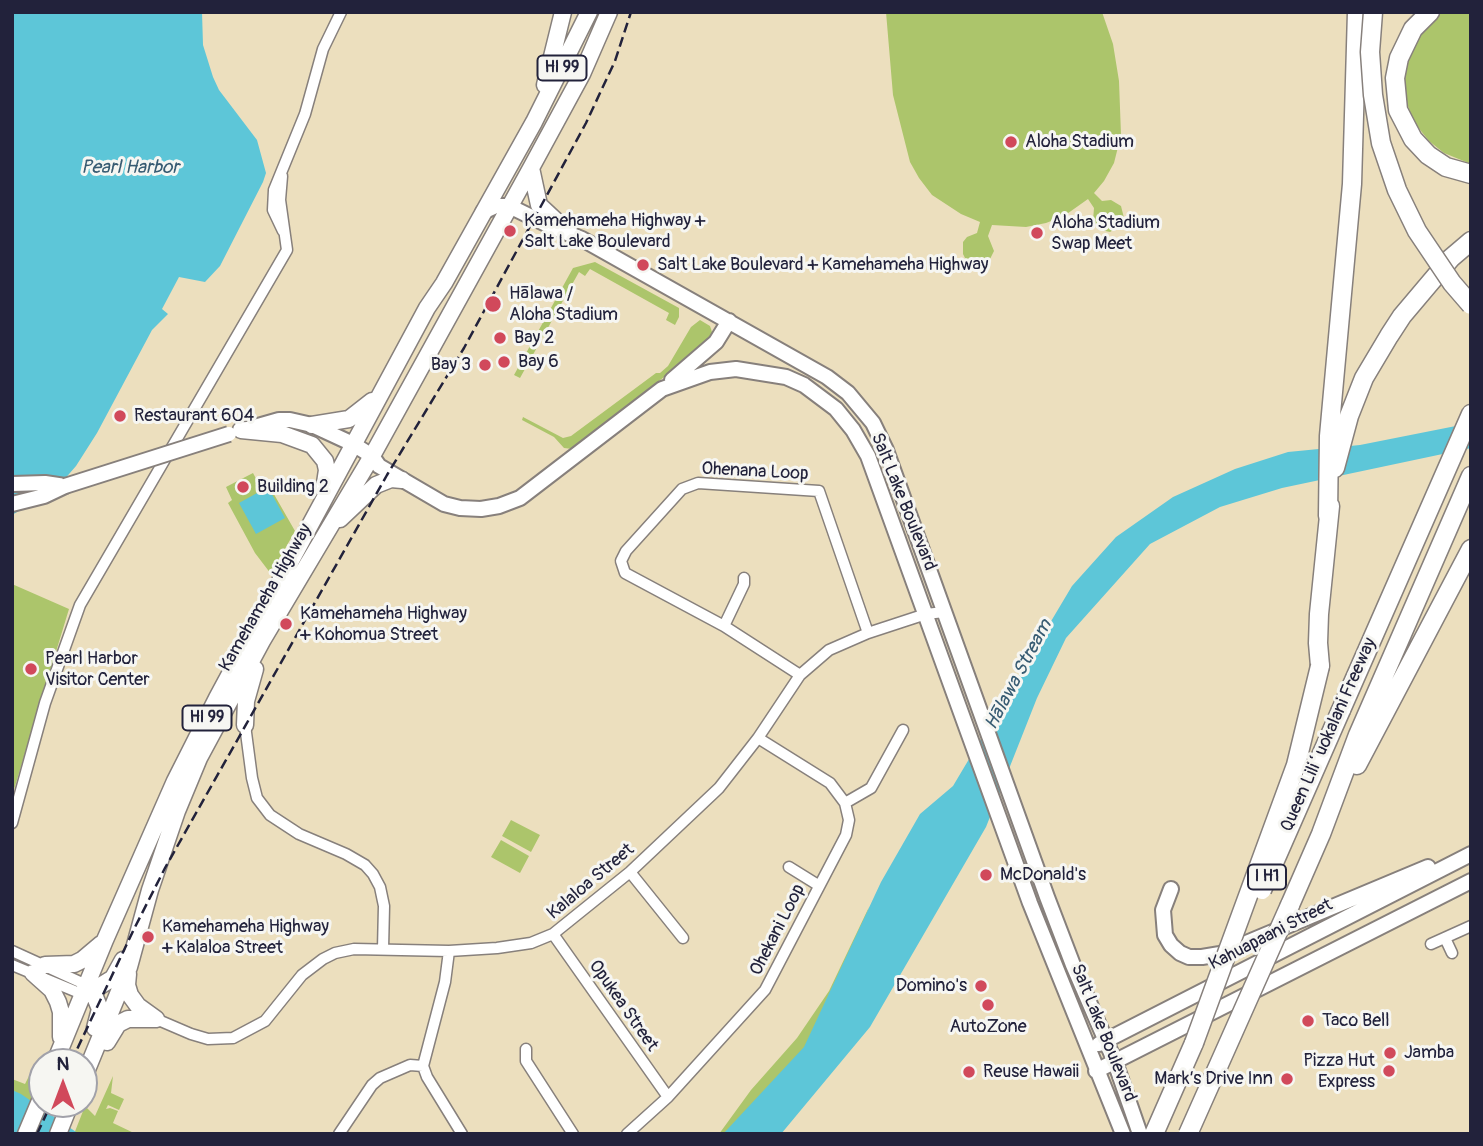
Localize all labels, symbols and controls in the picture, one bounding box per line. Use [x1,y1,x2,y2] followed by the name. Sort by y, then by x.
[538,55,586,80] road number: HI 99
[1025,131,1134,153] place label: Aloha Stadium
[1003,134,1019,150] marker: Aloha Stadium
[81,157,179,179] water label: Pearl Harbor
[524,210,705,252] place label: Kamehameha Highway + Salt Lake Boulevard
[1051,212,1160,255] place label: Aloha Stadium Swap Meet
[502,223,518,239] marker: Kamehameha Highway + Salt Lake Boulevard
[1029,225,1045,241] marker: Aloha Stadium Swap Meet
[657,254,989,276] place label: Salt Lake Boulevard + Kamehameha Highway
[635,257,651,273] marker: Salt Lake Boulevard + Kamehameha Highway
[509,283,618,326] place label: Hālawa / Aloha Stadium
[483,294,503,314] marker: Hālawa / Aloha Stadium
[514,327,554,349] place label: Bay 2
[492,330,508,346] marker: Bay 2
[518,351,559,373] place label: Bay 6
[431,354,471,376] place label: Bay 3
[496,354,512,370] marker: Bay 6
[477,357,493,373] marker: Bay 3
[134,405,254,427] place label: Restaurant 604
[112,408,128,424] marker: Restaurant 604
[866,430,940,574] street label: Salt Lake Boulevard
[701,458,809,486] street label: Ohenana Loop
[257,476,329,498] place label: Building 2
[235,479,251,495] marker: Building 2
[215,520,317,676] street label: Kamehameha Highway
[300,603,467,646] place label: Kamehameha Highway + Kohomua Street
[278,616,294,632] marker: Kamehameha Highway + Kohomua Street
[980,616,1058,734] water label: Hālawa Stream
[1276,635,1382,835] street label: Queen Liliʻuokalani Freeway
[45,648,150,690] place label: Pearl Harbor Visitor Center
[23,661,39,677] marker: Pearl Harbor Visitor Center
[182,706,232,730] road number: HI 99
[543,839,639,925] street label: Kalaloa Street
[1000,864,1086,886] place label: McDonald's
[1248,864,1286,890] road number: I H1
[978,867,994,883] marker: McDonald's
[746,881,810,979] street label: Ohekani Loop
[1206,895,1336,975] street label: Kahuapaani Street
[162,916,329,958] place label: Kamehameha Highway + Kalaloa Street
[140,929,156,945] marker: Kamehameha Highway + Kalaloa Street
[584,956,662,1056] street label: Opukea Street
[1066,961,1140,1105] street label: Salt Lake Boulevard
[896,975,967,997] place label: Domino's
[973,978,989,994] marker: Domino's
[980,997,996,1013] marker: AutoZone
[1322,1010,1390,1032] place label: Taco Bell
[1300,1013,1316,1029] marker: Taco Bell
[949,1016,1027,1038] place label: AutoZone
[1404,1042,1454,1064] place label: Jamba
[1382,1045,1398,1061] marker: Jamba
[28,1048,98,1118] north arrow
[1303,1050,1375,1092] place label: Pizza Hut Express
[57,1052,69,1076] text: N
[983,1061,1079,1083] place label: Reuse Hawaii
[1381,1063,1397,1079] marker: Pizza Hut Express
[961,1064,977,1080] marker: Reuse Hawaii
[1154,1068,1273,1090] place label: Mark’s Drive Inn
[1279,1071,1295,1087] marker: Mark’s Drive Inn

